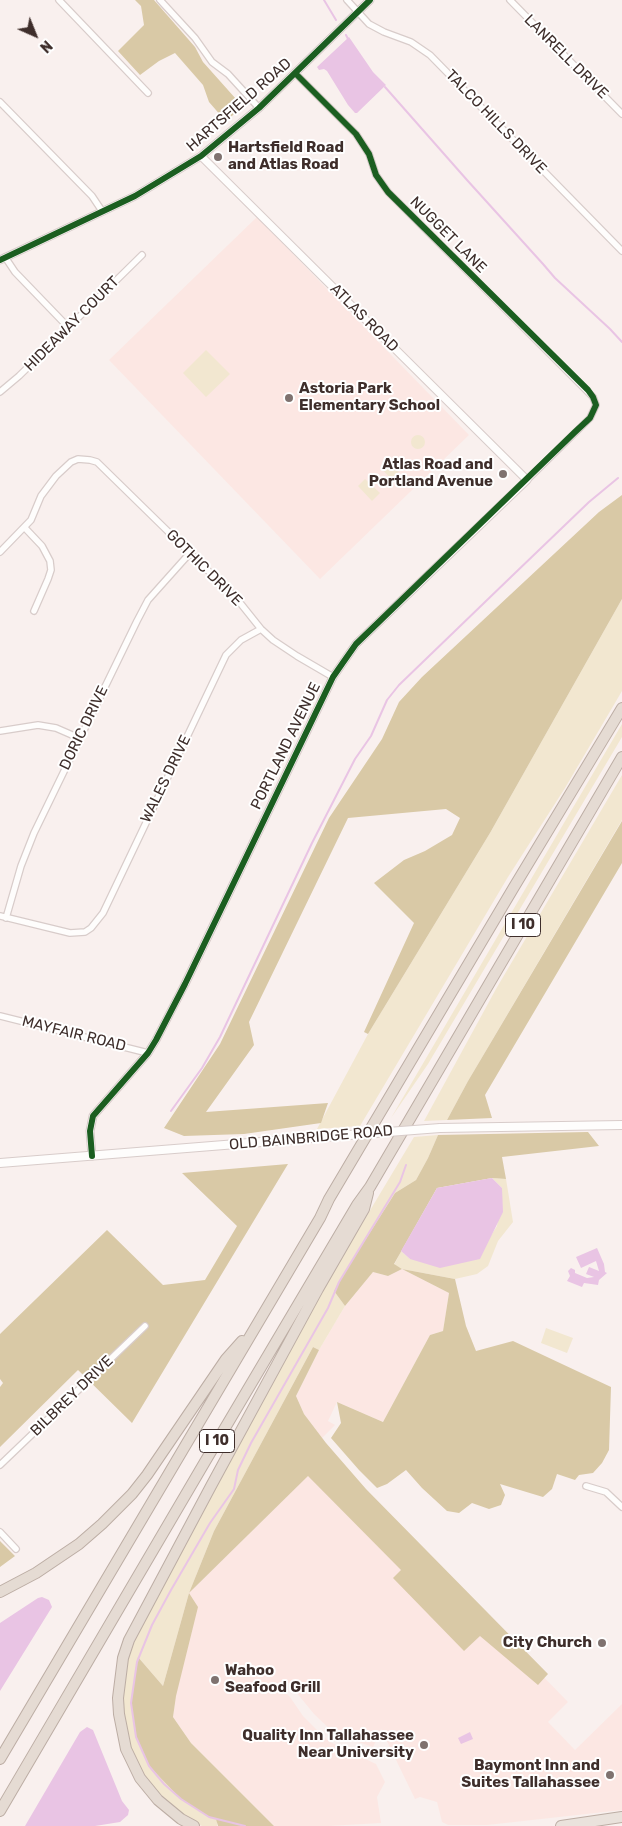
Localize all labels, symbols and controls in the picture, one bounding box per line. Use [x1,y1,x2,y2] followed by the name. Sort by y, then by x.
[10,10,60,60] north arrow
[520,11,612,103] street label: LANRELL DRIVE
[36,37,55,56] text: N
[183,55,295,155] street label: HARTSFIELD ROAD
[442,66,550,178] street label: TALCO HILLS DRIVE
[228,139,344,174] place label: Hartsfield Road and Atlas Road
[212,151,224,163] marker: Hartsfield Road and Atlas Road
[406,193,490,277] street label: NUGGET LANE
[21,273,123,375] street label: HIDEAWAY COURT
[326,280,402,356] street label: ATLAS ROAD
[299,380,440,415] place label: Astoria Park Elementary School
[283,392,295,404] marker: Astoria Park Elementary School
[369,456,493,491] place label: Atlas Road and Portland Avenue
[497,468,509,480] marker: Atlas Road and Portland Avenue
[162,526,246,610] street label: GOTHIC DRIVE
[247,679,325,813] street label: PORTLAND AVENUE
[56,683,112,773] street label: DORIC DRIVE
[137,732,195,826] street label: WALES DRIVE
[506,914,540,936] road number: I 10
[20,1012,128,1056] street label: MAYFAIR ROAD
[228,1122,394,1154] street label: OLD BAINBRIDGE ROAD
[27,1352,117,1440] street label: BILBREY DRIVE
[200,1430,234,1452] road number: I 10
[503,1634,592,1652] place label: City Church
[596,1637,608,1649] marker: City Church
[225,1662,321,1697] place label: Wahoo Seafood Grill
[209,1674,221,1686] marker: Wahoo Seafood Grill
[242,1727,414,1762] place label: Quality Inn Tallahassee Near University
[418,1739,430,1751] marker: Quality Inn Tallahassee Near University
[461,1757,600,1792] place label: Baymont Inn and Suites Tallahassee
[604,1769,616,1781] marker: Baymont Inn and Suites Tallahassee

